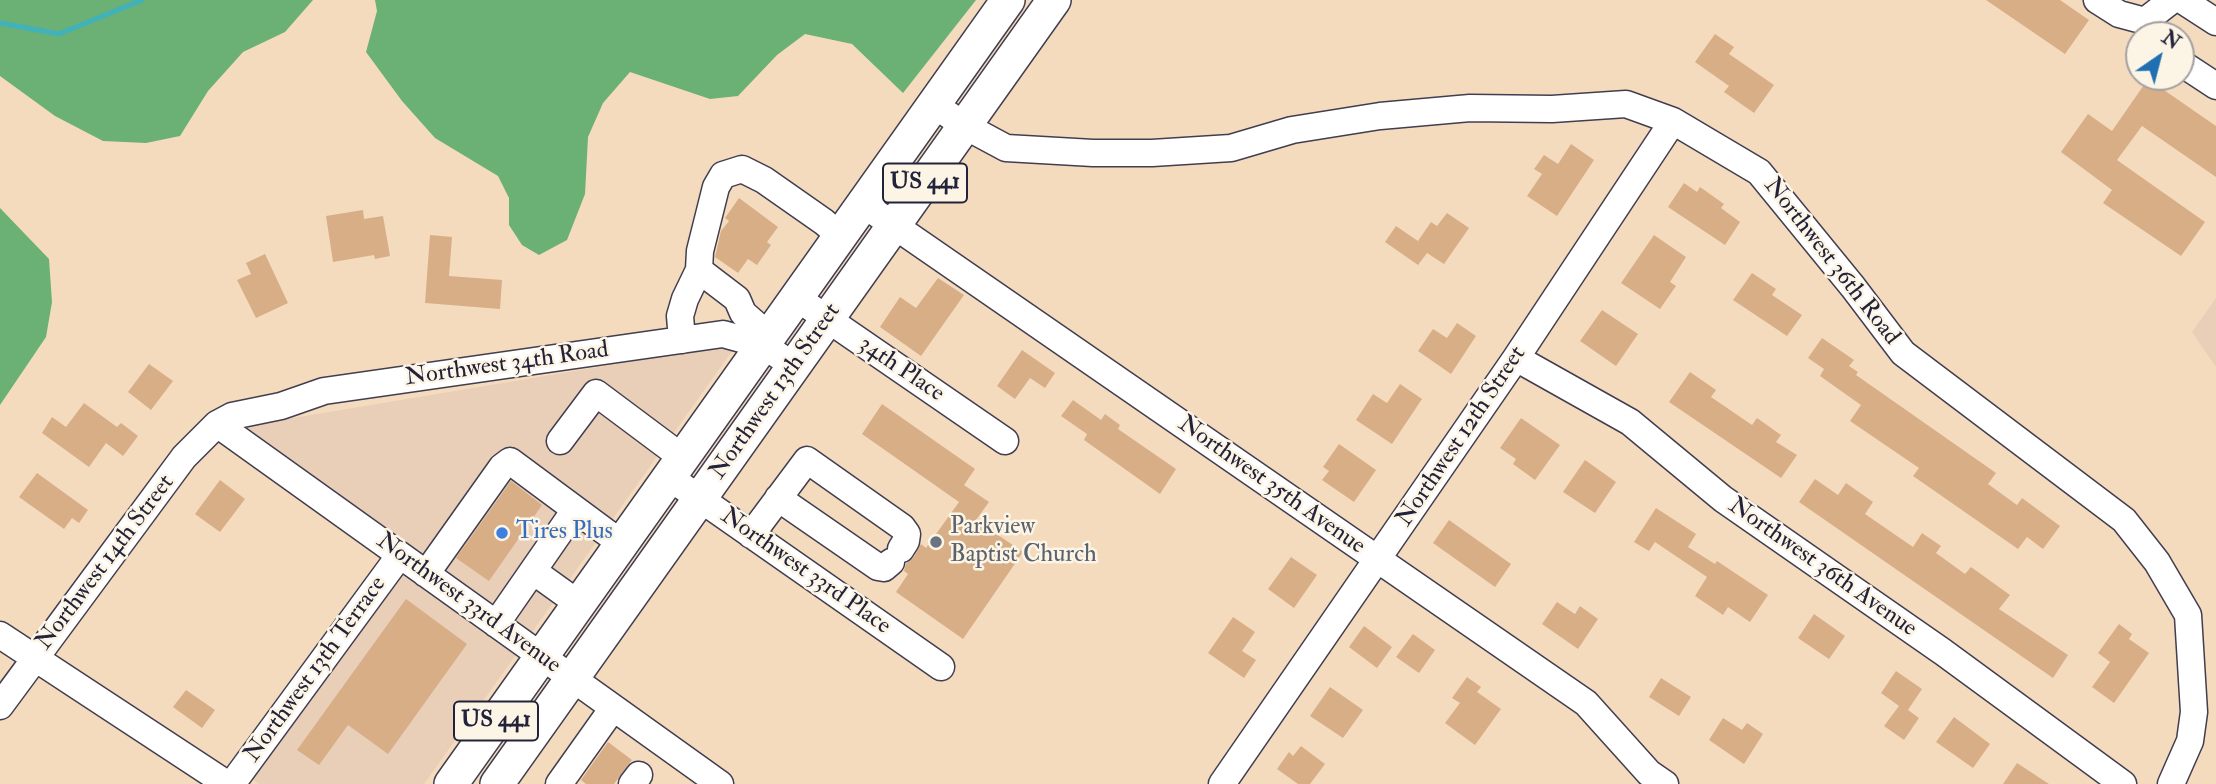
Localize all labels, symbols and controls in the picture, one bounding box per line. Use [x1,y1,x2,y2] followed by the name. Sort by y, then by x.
[2125,21,2195,91] north arrow
[2157,26,2185,55] text: N
[883,164,967,202] road number: US 441
[1757,173,1905,351] street label: Northwest 36th Road
[704,298,848,486] street label: Northwest 13th Street
[853,331,949,409] street label: 34th Place
[404,336,610,394] street label: Northwest 34th Road
[1391,341,1533,533] street label: Northwest 12th Street
[1172,411,1370,561] street label: Northwest 35th Avenue
[31,470,181,656] street label: Northwest 14th Street
[1722,492,1922,644] street label: Northwest 36th Avenue
[714,503,896,641] street label: Northwest 33rd Place
[950,514,1096,570] place label: Parkview Baptist Church
[516,519,613,547] place label: Tires Plus
[494,525,510,541] marker: Tires Plus
[370,527,566,681] street label: Northwest 33rd Avenue
[928,534,944,550] marker: Parkview Baptist Church
[239,571,393,769] street label: Northwest 13th Terrace
[454,702,538,740] road number: US 441

